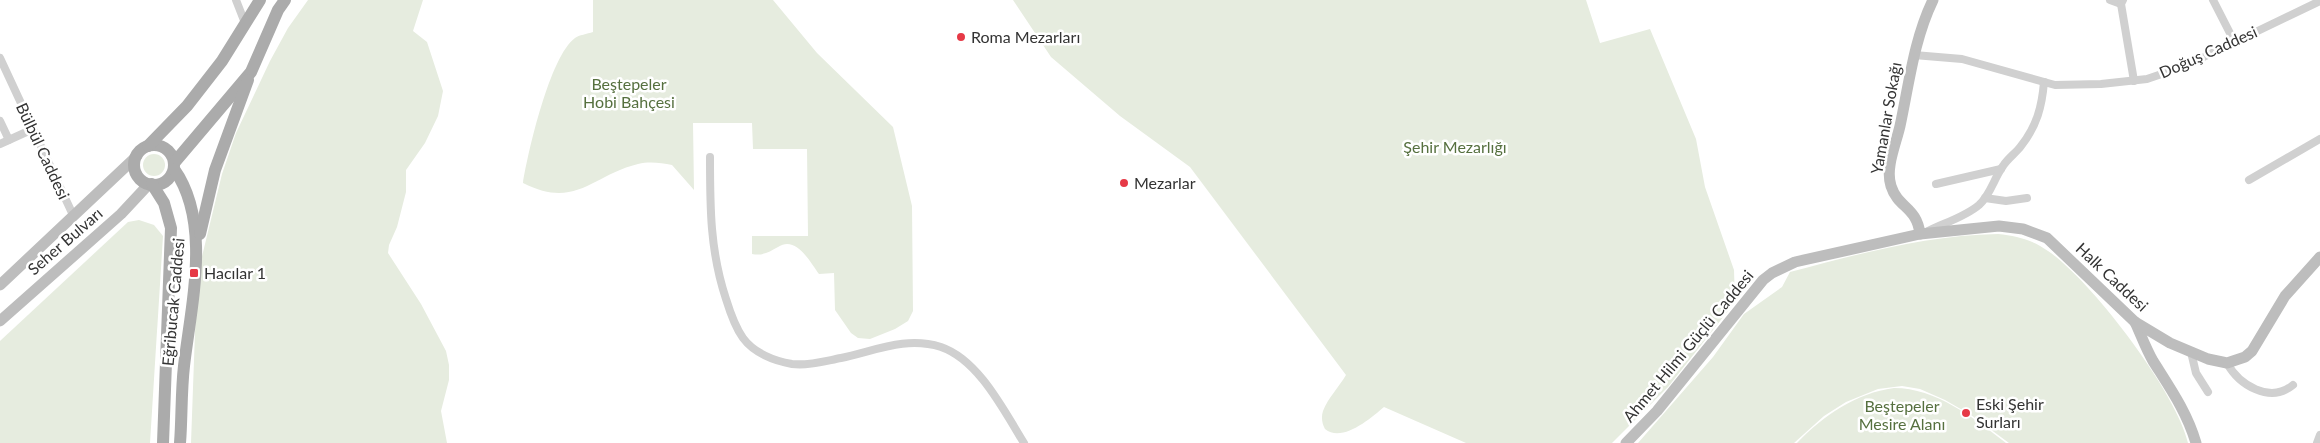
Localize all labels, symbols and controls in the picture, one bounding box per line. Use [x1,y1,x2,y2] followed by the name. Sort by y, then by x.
[2156,21,2260,82] street label: Doğuş Caddesi
[971,27,1080,46] place label: Roma Mezarları
[955,31,967,43] marker: Roma Mezarları
[1866,60,1905,175] street label: Yamanlar Sokağı
[583,74,675,111] park label: Beştepeler Hobi Bahçesi
[13,99,74,202] street label: Bülbül Caddesi
[1403,137,1507,156] park label: Şehir Mezarlığı
[1134,173,1196,192] place label: Mezarlar
[1118,177,1130,189] marker: Mezarlar
[23,203,106,278] street label: Seher Bulvarı
[157,237,188,367] street label: Eğribucak Caddesi
[2072,238,2152,315] street label: Halk Caddesi
[204,263,266,282] place label: Hacılar 1
[1618,266,1757,426] street label: Ahmet Hilmi Güçlü Caddesi
[188,267,200,279] marker: Hacılar 1
[1976,394,2044,431] place label: Eski Şehir Surları
[1859,396,1945,433] park label: Beştepeler Mesire Alanı
[1960,407,1972,419] marker: Eski Şehir Surları

